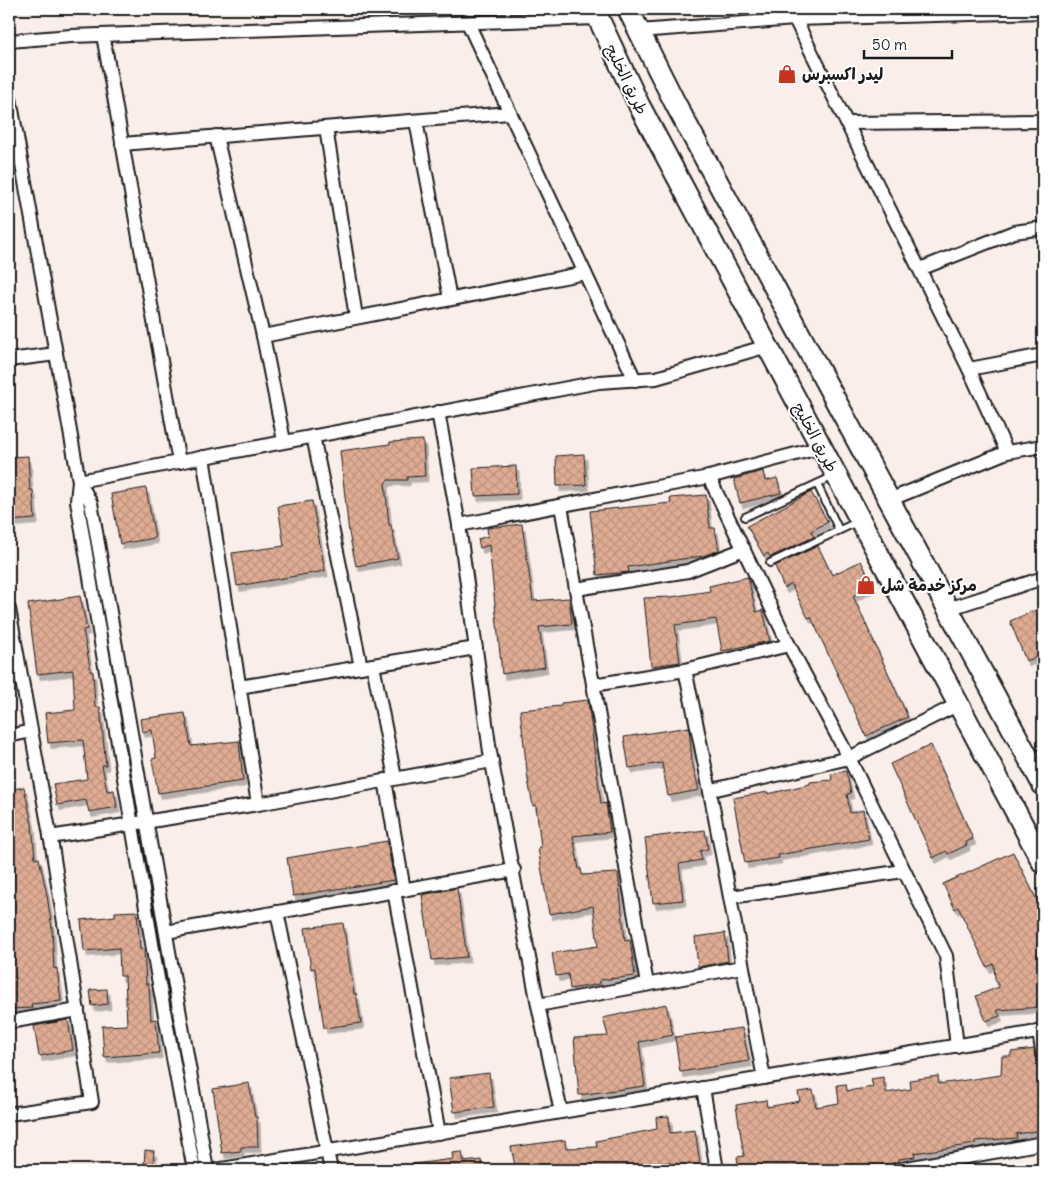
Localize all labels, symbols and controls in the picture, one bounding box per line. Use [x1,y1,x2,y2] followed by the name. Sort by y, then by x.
[864,28,952,60] scale bar
[872,35,907,54] text: 50 m
[600,40,653,118] street label: طريق الخليج
[776,63,798,85] shop icon: ليدر اكسبرس
[802,64,883,84] place label: ليدر اكسبرس
[788,399,843,476] street label: طريق الخليج
[855,574,877,596] shop icon: مركز خدمة شل
[881,575,977,595] place label: مركز خدمة شل

